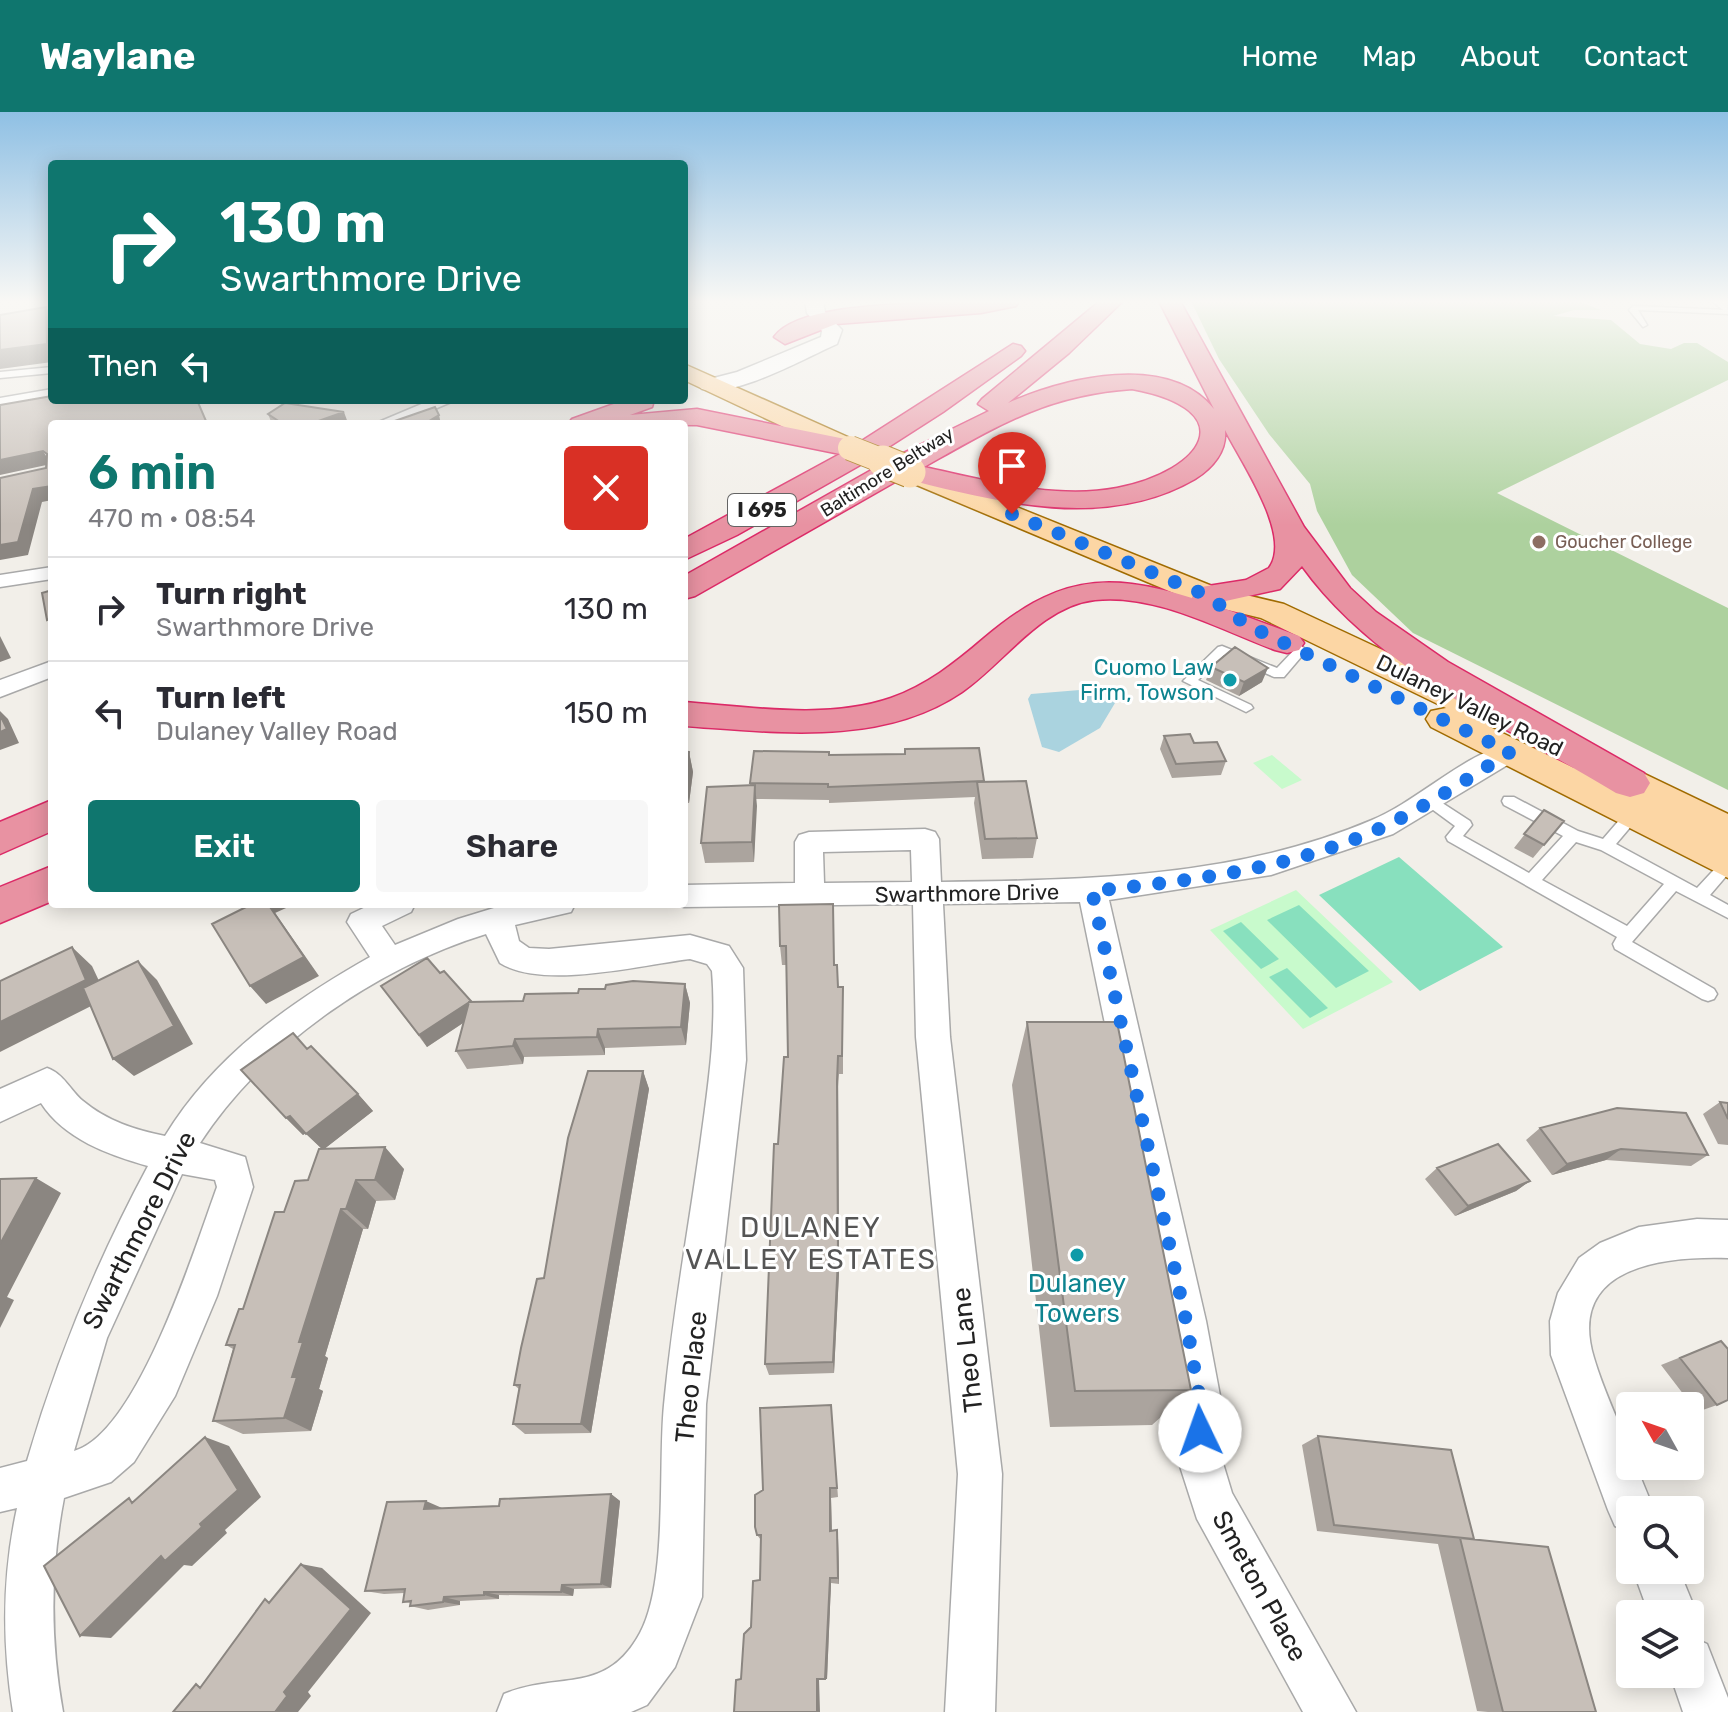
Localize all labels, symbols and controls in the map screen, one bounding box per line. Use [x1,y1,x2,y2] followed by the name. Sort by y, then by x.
[40,33,196,79] text: Waylane
[1241,40,1318,73] text: Home
[1362,40,1416,73] text: Map
[1460,40,1540,73] text: About
[1584,40,1688,73] text: Contact
[220,190,386,256] text: 130 m
[88,192,192,296] icon: right
[220,257,522,300] text: Swarthmore Drive
[174,344,218,388] icon: left
[88,348,158,384] text: Then
[816,422,958,522] street label: Baltimore Beltway
[978,432,1046,514] pin
[88,444,216,501] text: 6 min
[990,444,1034,488] icon: arrive
[564,446,648,530] button: close
[728,494,796,526] road number: I 695
[88,503,256,534] text: 470 m · 08:54
[1555,531,1692,553] place label: Goucher College
[1530,533,1548,551] marker: Goucher College
[156,576,307,612] text: Turn right
[88,587,132,631] icon: right
[564,591,648,627] text: 130 m
[156,612,374,643] text: Swarthmore Drive
[1372,648,1568,762] street label: Dulaney Valley Road
[1080,654,1214,706] place label: Cuomo Law Firm, Towson
[1221,671,1239,689] marker: Cuomo Law Firm, Towson
[156,680,286,716] text: Turn left
[88,691,132,735] icon: left
[564,695,648,731] text: 150 m
[156,716,398,747] text: Dulaney Valley Road
[88,800,360,892] button: Exit
[376,800,648,892] button: Share
[875,878,1059,909] street label: Swarthmore Drive
[76,1126,203,1334] street label: Swarthmore Drive
[685,1211,937,1276] district label: DULANEY VALLEY ESTATES
[1068,1246,1086,1264] marker: Dulaney Towers
[1028,1268,1126,1329] place label: Dulaney Towers
[946,1286,989,1414] street label: Theo Lane
[669,1310,714,1445] street label: Theo Place
[1158,1389,1242,1473] position arrow
[1616,1392,1704,1480] north arrow
[1616,1392,1704,1688] map controls
[1616,1496,1704,1584] button: search
[1205,1506,1314,1667] street label: Smeton Place
[1616,1600,1704,1688] button: layers

